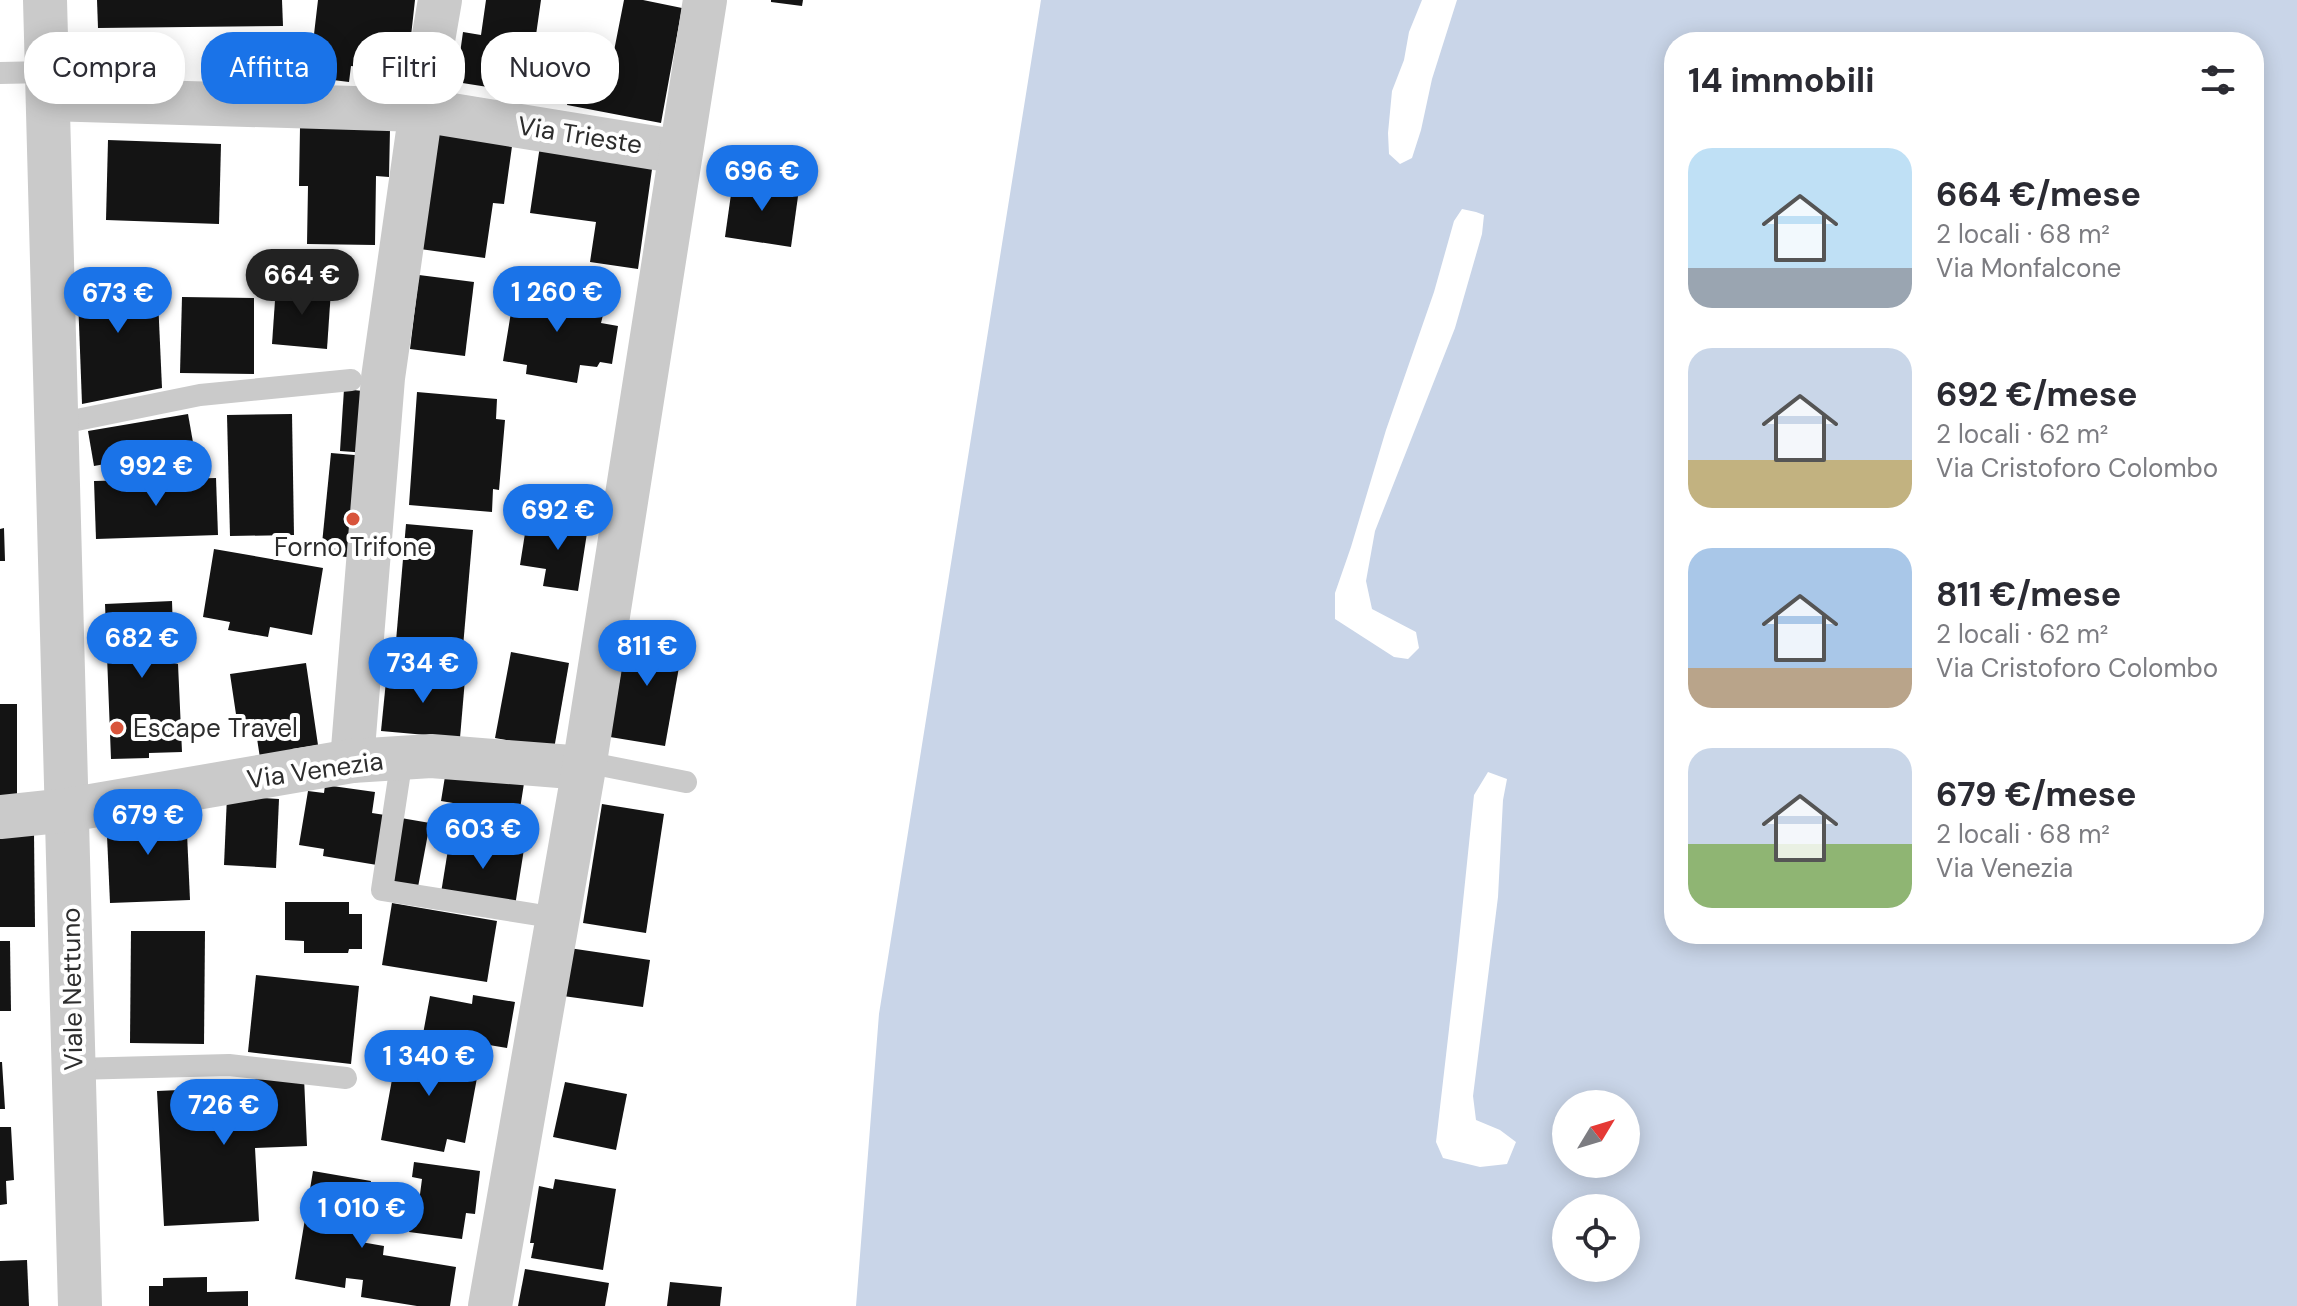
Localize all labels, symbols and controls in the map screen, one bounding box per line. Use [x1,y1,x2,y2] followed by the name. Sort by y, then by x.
[24,32,185,104] chip: Compra
[201,32,337,104] chip: Affitta
[353,32,465,104] chip: Filtri
[481,32,619,104] chip: Nuovo
[1688,58,1875,103] text: 14 immobili
[2196,58,2240,102] icon: filters
[515,108,645,162] street label: Via Trieste
[706,145,818,213] pin: 696 €
[724,154,800,188] text: 696 €
[1936,172,2141,217] text: 664 €/mese
[1752,180,1848,276] icon: home
[1936,217,2110,251] text: 2 locali · 68 m²
[246,249,358,317] pin: 664 €
[1936,251,2121,285] text: Via Monfalcone
[264,258,340,292] text: 664 €
[483,266,631,334] pin: 1 260 €
[62,267,174,335] pin: 673 €
[511,275,603,309] text: 1 260 €
[82,276,154,310] text: 673 €
[1936,372,2138,417] text: 692 €/mese
[1752,380,1848,476] icon: home
[1936,417,2108,451] text: 2 locali · 62 m²
[100,440,212,508] pin: 992 €
[119,449,193,483] text: 992 €
[1936,451,2218,485] text: Via Cristoforo Colombo
[502,484,614,552] pin: 692 €
[521,493,595,527] text: 692 €
[344,510,362,528] marker: Forno Trifone
[274,530,432,564] place label: Forno Trifone
[1936,572,2121,617] text: 811 €/mese
[1752,580,1848,676] icon: home
[86,612,198,680] pin: 682 €
[1936,617,2108,651] text: 2 locali · 62 m²
[591,620,703,688] pin: 811 €
[105,621,179,655] text: 682 €
[616,629,678,663] text: 811 €
[367,637,479,705] pin: 734 €
[387,646,459,680] text: 734 €
[1936,651,2218,685] text: Via Cristoforo Colombo
[133,711,298,745] place label: Escape Travel
[108,719,126,737] marker: Escape Travel
[245,744,385,796] street label: Via Venezia
[1936,772,2136,817] text: 679 €/mese
[1752,780,1848,876] icon: home
[92,789,204,857] pin: 679 €
[111,798,185,832] text: 679 €
[427,803,539,871] pin: 603 €
[444,812,522,846] text: 603 €
[1936,817,2110,851] text: 2 locali · 68 m²
[1936,851,2073,885] text: Via Venezia
[54,907,90,1071] street label: Viale Nettuno
[355,1030,503,1098] pin: 1 340 €
[382,1039,476,1073] text: 1 340 €
[168,1079,280,1147] pin: 726 €
[188,1088,260,1122] text: 726 €
[1552,1090,1640,1178] north arrow
[1552,1090,1640,1282] map controls
[288,1182,436,1250] pin: 1 010 €
[318,1191,406,1225] text: 1 010 €
[1552,1194,1640,1282] button: locate

